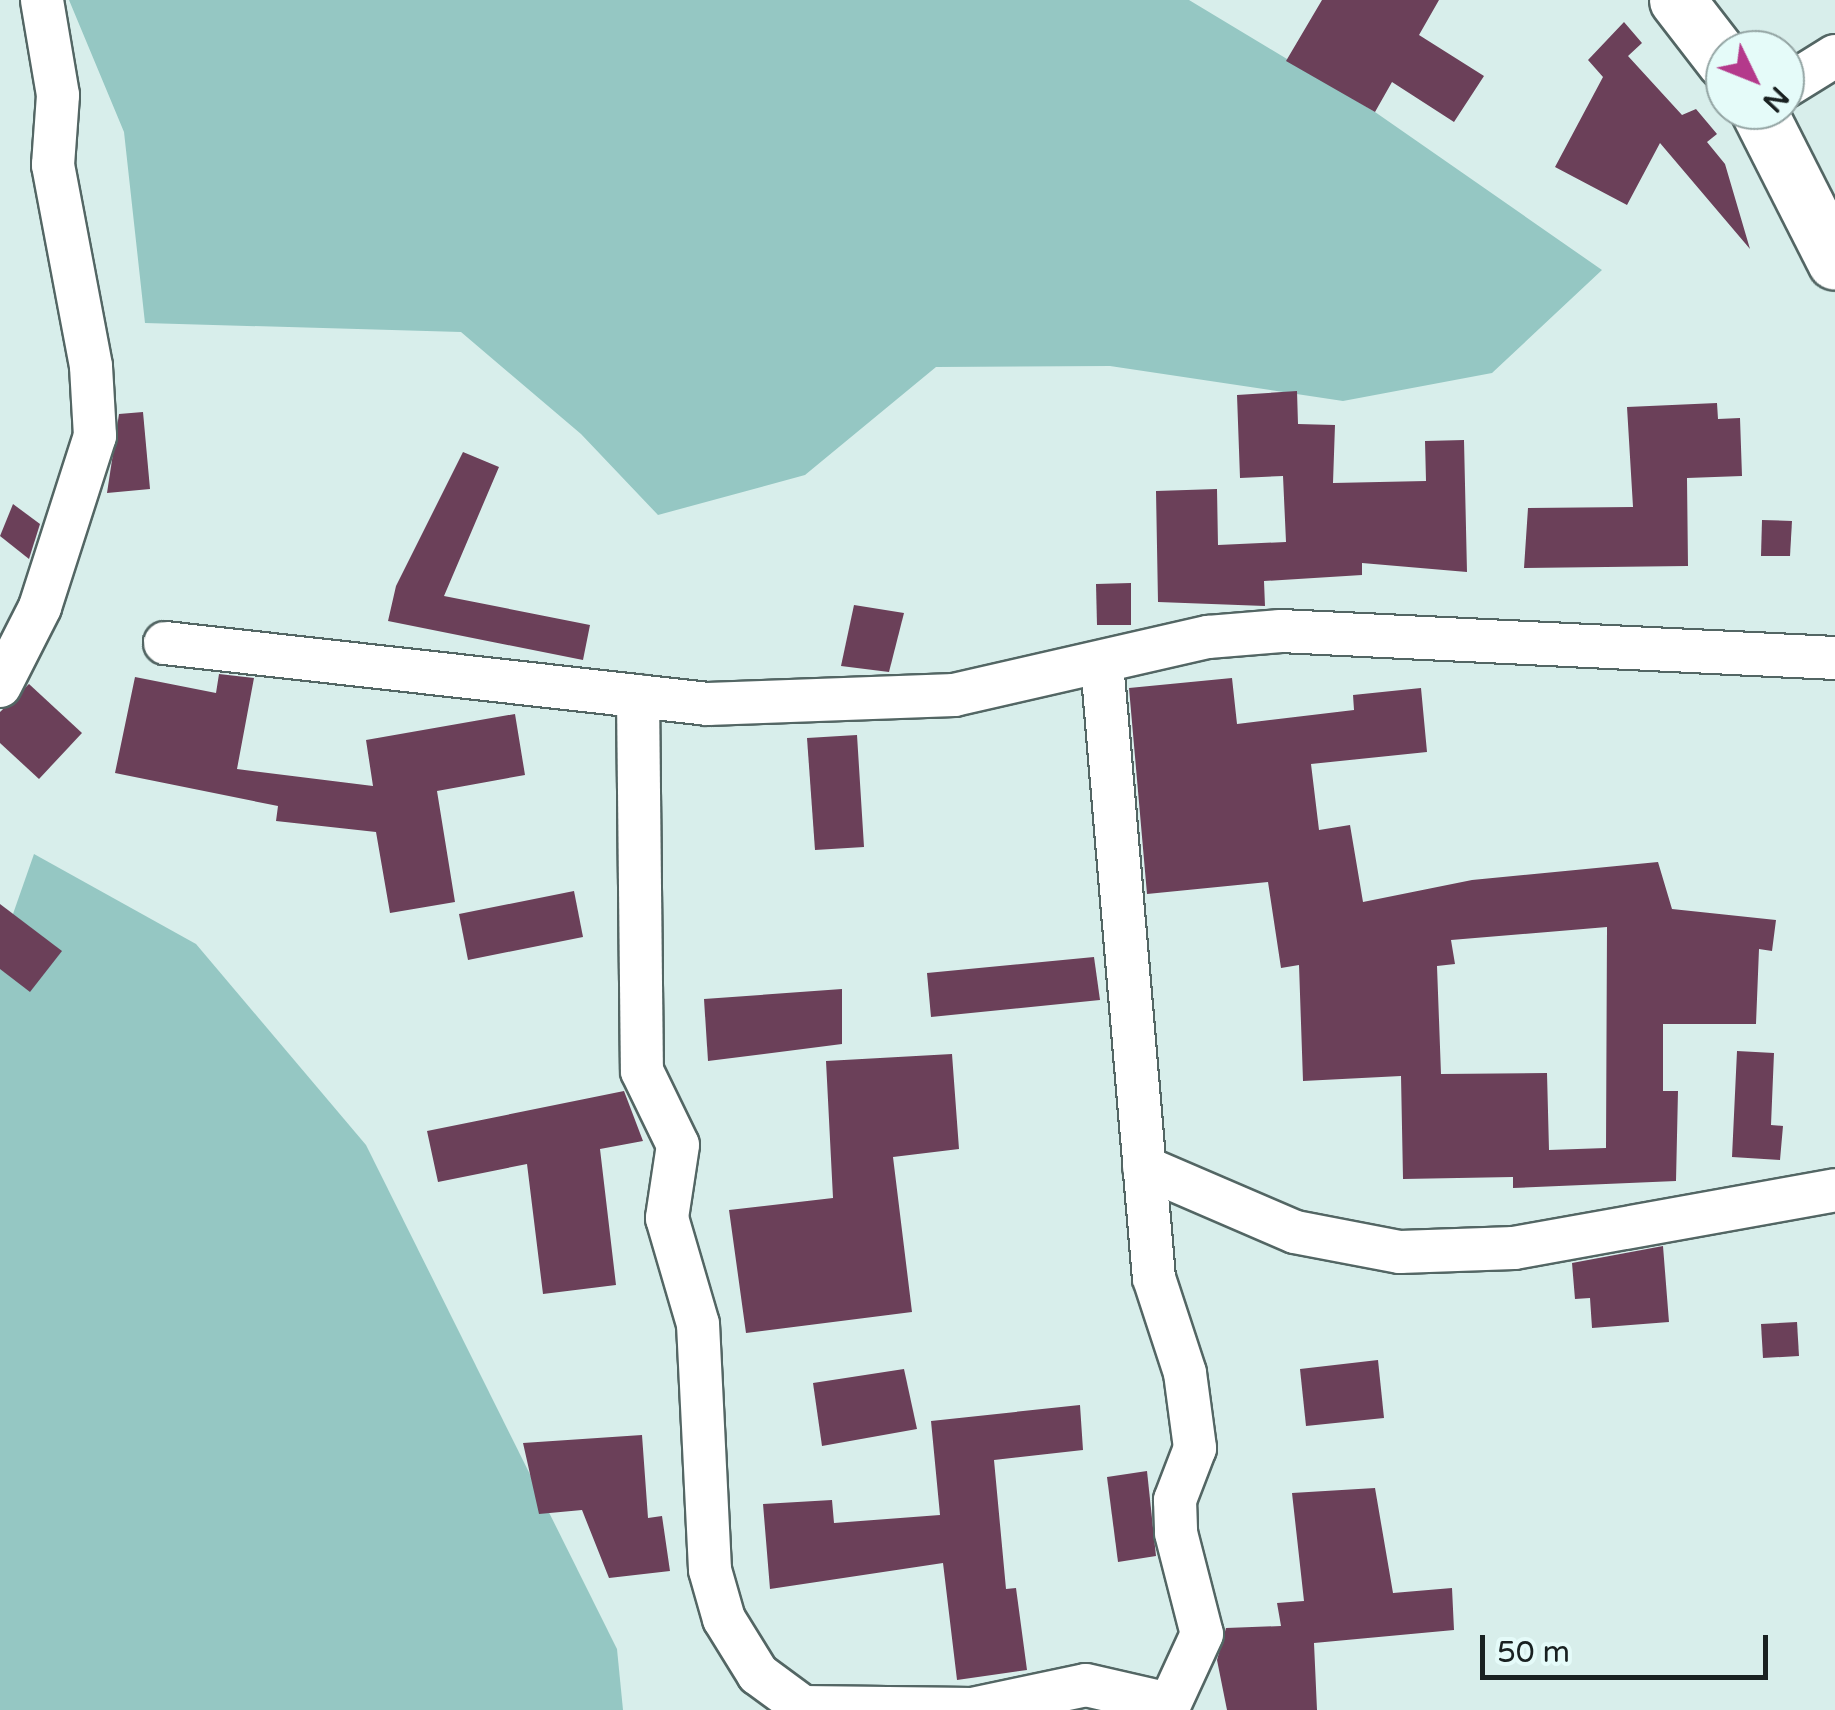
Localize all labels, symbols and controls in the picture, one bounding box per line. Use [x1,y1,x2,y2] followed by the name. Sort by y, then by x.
[1705,30,1805,130] north arrow
[1755,79,1796,119] text: N
[1485,1615,1772,1677] scale bar
[1497,1634,1570,1671] text: 50 m

